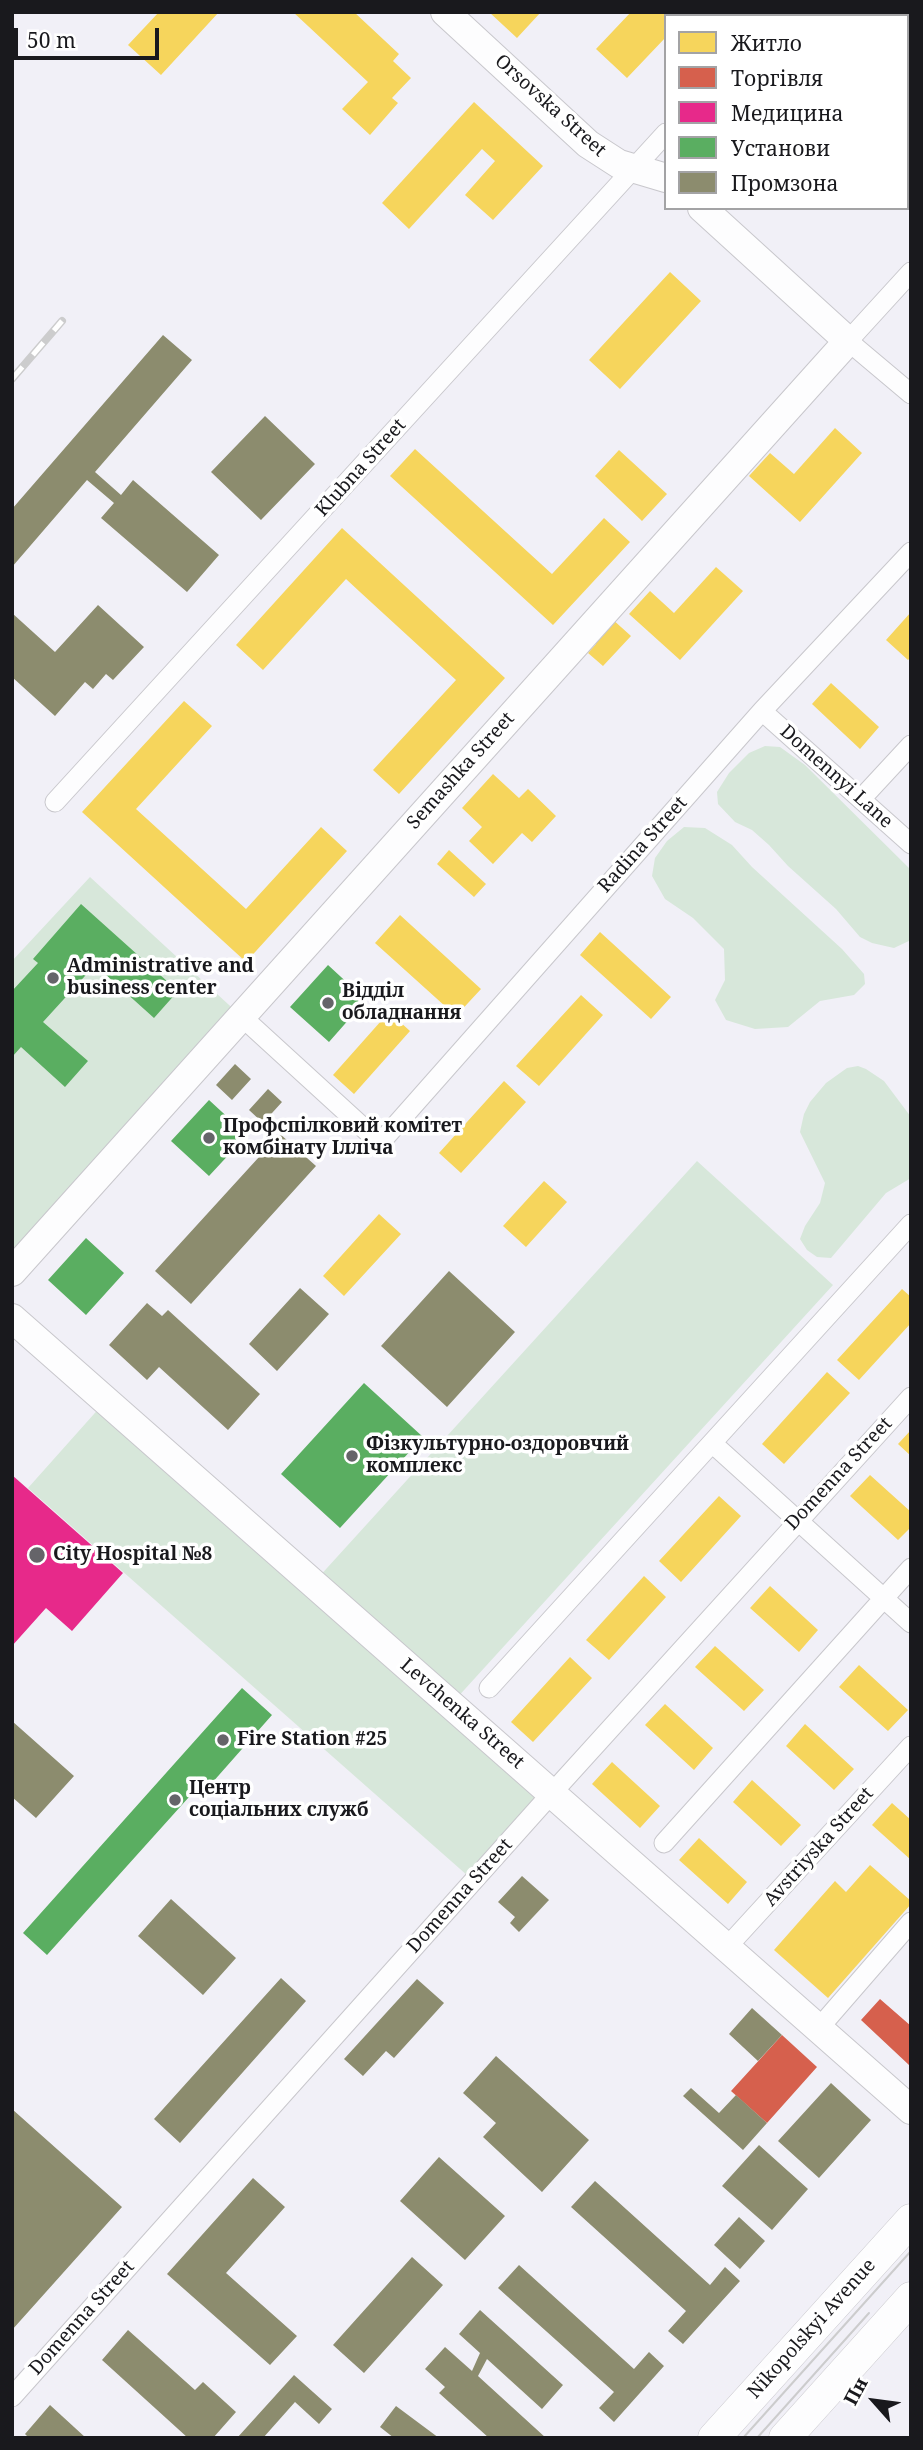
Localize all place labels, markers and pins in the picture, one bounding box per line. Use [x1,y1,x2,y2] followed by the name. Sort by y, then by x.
[67,956,254,1000] place label: Administrative and business center
[45,970,61,986] marker: Administrative and business center
[342,981,461,1025] place label: Відділ обладнання
[320,995,336,1011] marker: Відділ обладнання
[223,1116,462,1160] place label: Профспілковий комітет комбінату Ілліча
[201,1130,217,1146] marker: Профспілковий комітет комбінату Ілліча
[366,1434,629,1478] place label: Фізкультурно-оздоровчий комплекс
[344,1448,360,1464] marker: Фізкультурно-оздоровчий комплекс
[53,1544,212,1566] place label: City Hospital №8
[27,1545,47,1565] marker: City Hospital №8
[237,1729,387,1751] place label: Fire Station #25
[215,1732,231,1748] marker: Fire Station #25
[189,1778,368,1822] place label: Центр соціальних служб
[167,1792,183,1808] marker: Центр соціальних служб

